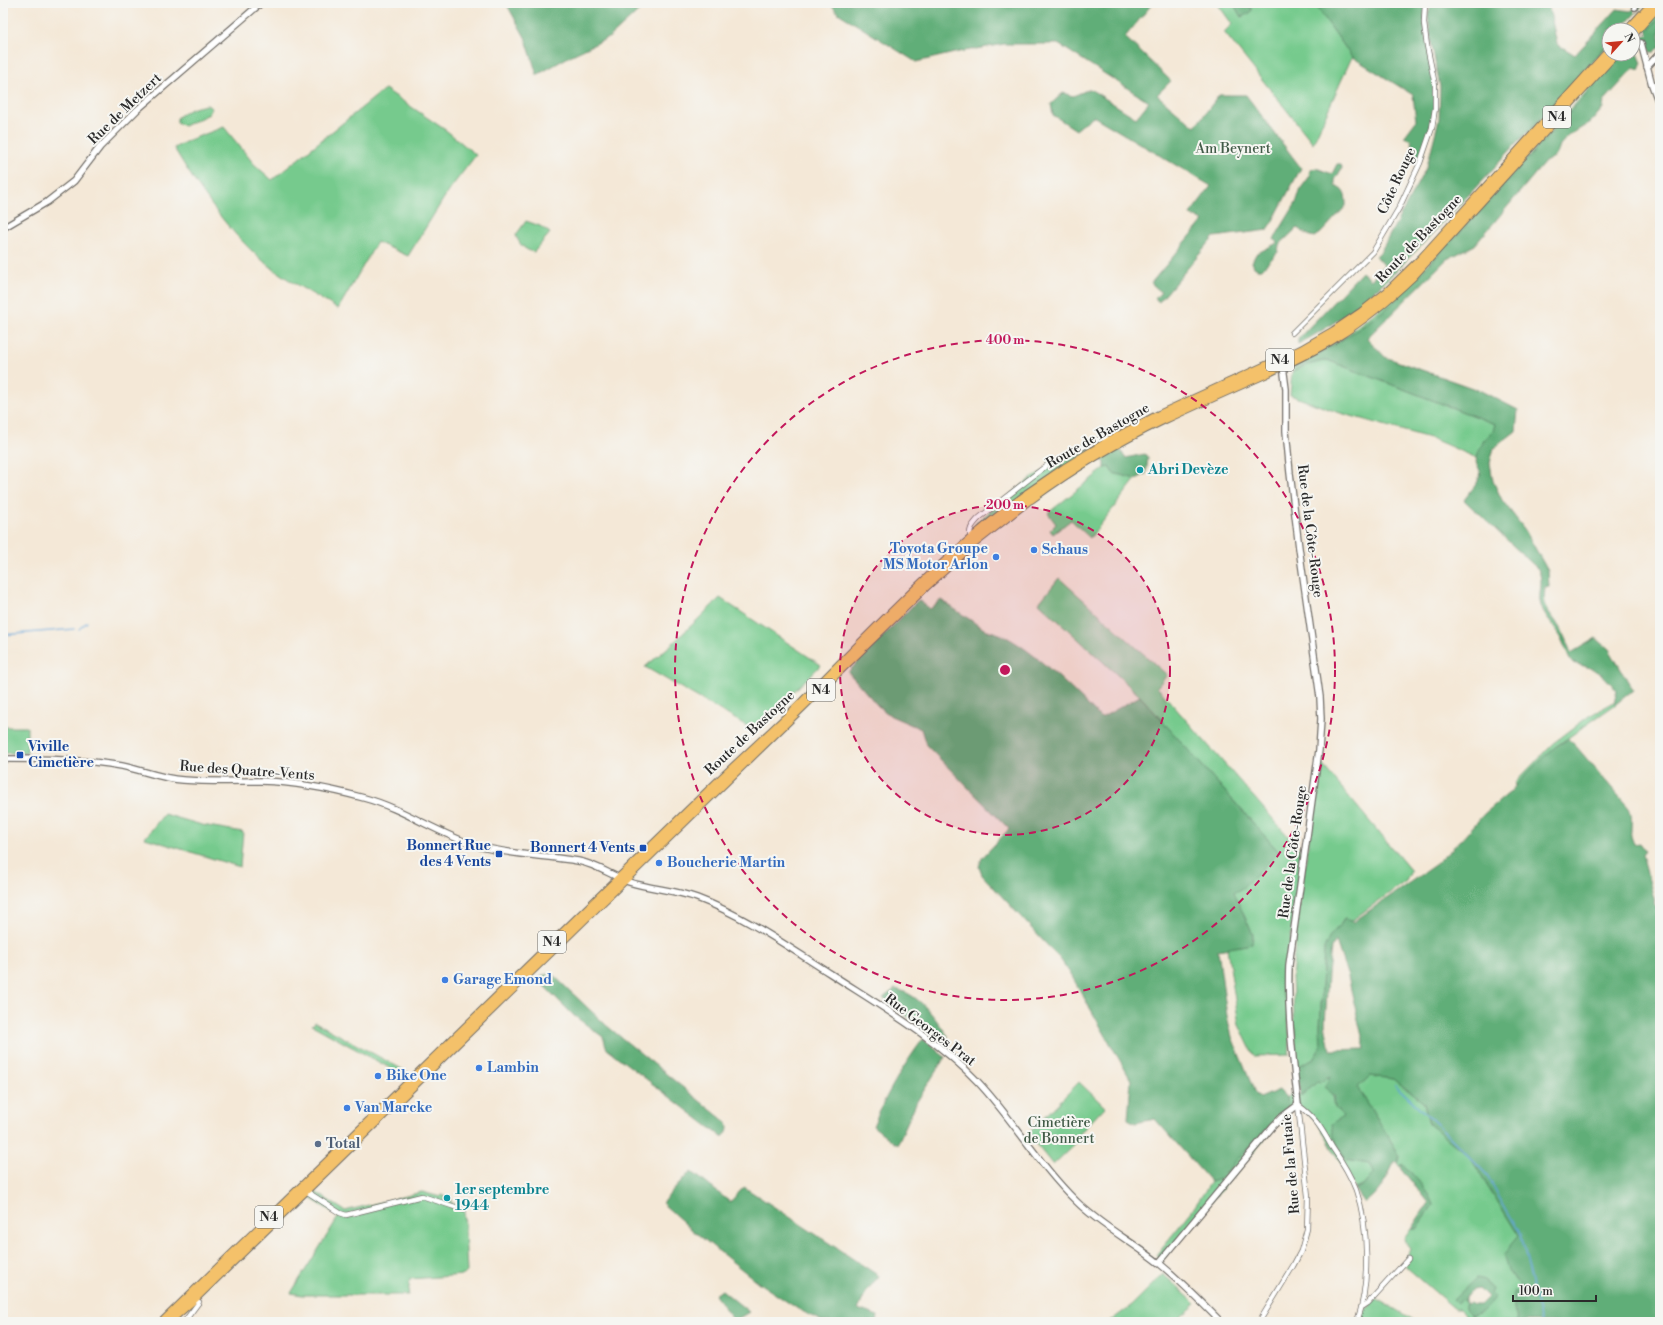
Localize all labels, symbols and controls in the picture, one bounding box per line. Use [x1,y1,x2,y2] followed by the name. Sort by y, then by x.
[1601,22,1641,62] north arrow
[1621,31,1637,45] text: N
[85,69,165,149] street label: Rue de Metzert
[1543,106,1571,128] road number: N4
[1194,140,1271,158] park label: Am Beynert
[1374,145,1420,217] street label: Côte Rouge
[1372,191,1466,287] street label: Route de Bastogne
[986,333,1024,348] text: 400 m
[1266,349,1294,371] road number: N4
[1043,399,1153,473] street label: Route de Bastogne
[1147,461,1229,479] place label: Abri Devèze
[1293,463,1327,599] street label: Rue de la Côte-Rouge
[1135,465,1145,475] marker: Abri Devèze
[986,498,1024,513] text: 200 m
[883,540,988,574] place label: Toyota Groupe MS Motor Arlon
[1042,541,1088,559] place label: Schaus
[1029,545,1039,555] marker: Schaus
[991,552,1001,562] marker: Toyota Groupe MS Motor Arlon
[998,663,1012,677] centre of rings
[807,679,835,701] road number: N4
[701,687,799,779] street label: Route de Bastogne
[27,738,95,772] place label: Viville Cimetière
[15,750,25,760] marker: Viville Cimetière
[179,757,315,785] street label: Rue des Quatre-Vents
[1275,784,1311,920] street label: Rue de la Côte-Rouge
[406,837,491,871] place label: Bonnert Rue des 4 Vents
[530,839,635,857] place label: Bonnert 4 Vents
[638,843,648,853] marker: Bonnert 4 Vents
[494,849,504,859] marker: Bonnert Rue des 4 Vents
[667,854,786,872] place label: Boucherie Martin
[654,858,664,868] marker: Boucherie Martin
[538,931,566,953] road number: N4
[453,971,552,989] place label: Garage Emond
[440,975,450,985] marker: Garage Emond
[881,990,979,1070] street label: Rue Georges Prat
[487,1059,539,1077] place label: Lambin
[474,1063,484,1073] marker: Lambin
[386,1067,447,1085] place label: Bike One
[373,1071,383,1081] marker: Bike One
[354,1099,433,1117] place label: Van Marcke
[342,1103,352,1113] marker: Van Marcke
[1278,1113,1304,1215] street label: Rue de la Futaie
[1024,1114,1094,1148] park label: Cimetière de Bonnert
[326,1135,361,1153] place label: Total
[313,1139,323,1149] marker: Total
[455,1181,550,1215] place label: 1er septembre 1944
[442,1193,452,1203] marker: 1er septembre 1944
[255,1206,283,1228] road number: N4
[1513,1277,1596,1303] scale bar
[1519,1284,1553,1299] text: 100 m

